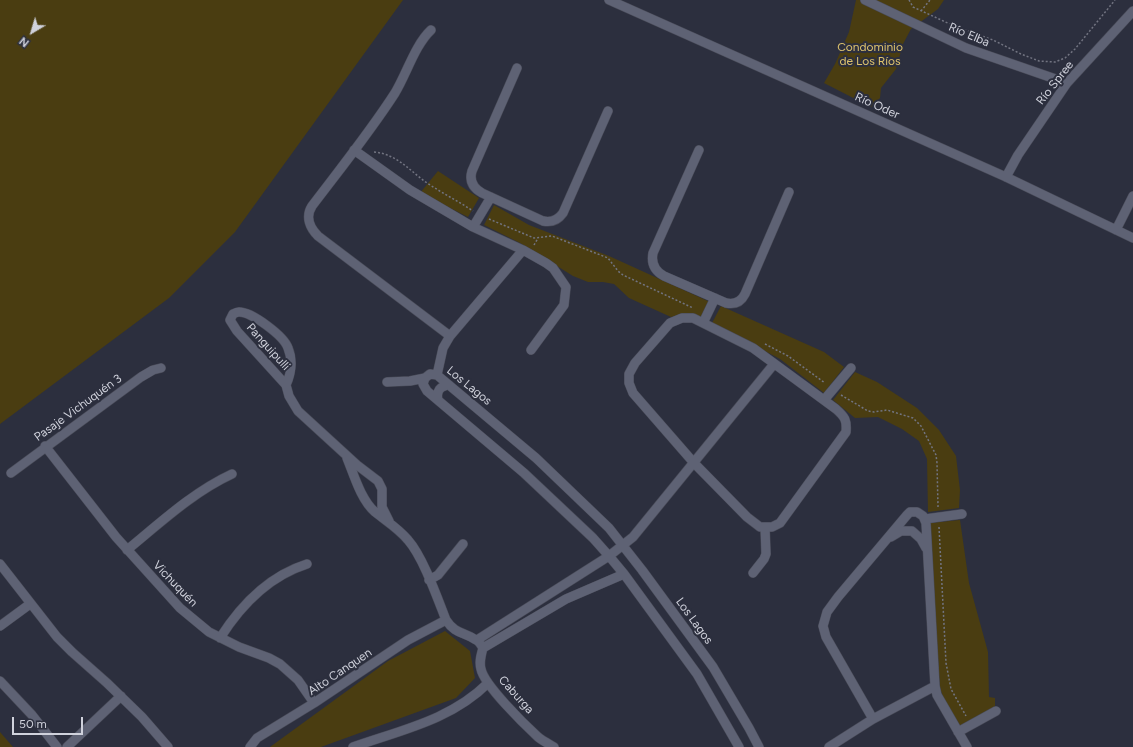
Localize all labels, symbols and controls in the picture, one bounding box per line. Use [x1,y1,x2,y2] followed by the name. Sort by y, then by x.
[12,12,52,52] north arrow
[946,20,992,50] street label: Río Elba
[17,34,32,50] text: N
[837,40,903,68] park label: Condominio de Los Ríos
[1033,58,1077,108] street label: Río Spree
[853,90,901,122] street label: Río Oder
[243,321,293,373] street label: Panguipulli
[444,364,494,408] street label: Los Lagos
[31,371,125,445] street label: Pasaje Vichuquén 3
[150,558,200,610] street label: Vichuquén
[672,595,716,647] street label: Los Lagos
[305,645,375,699] street label: Alto Canquen
[495,673,537,717] street label: Caburga
[14,709,85,735] scale bar
[19,717,47,731] text: 50 m

